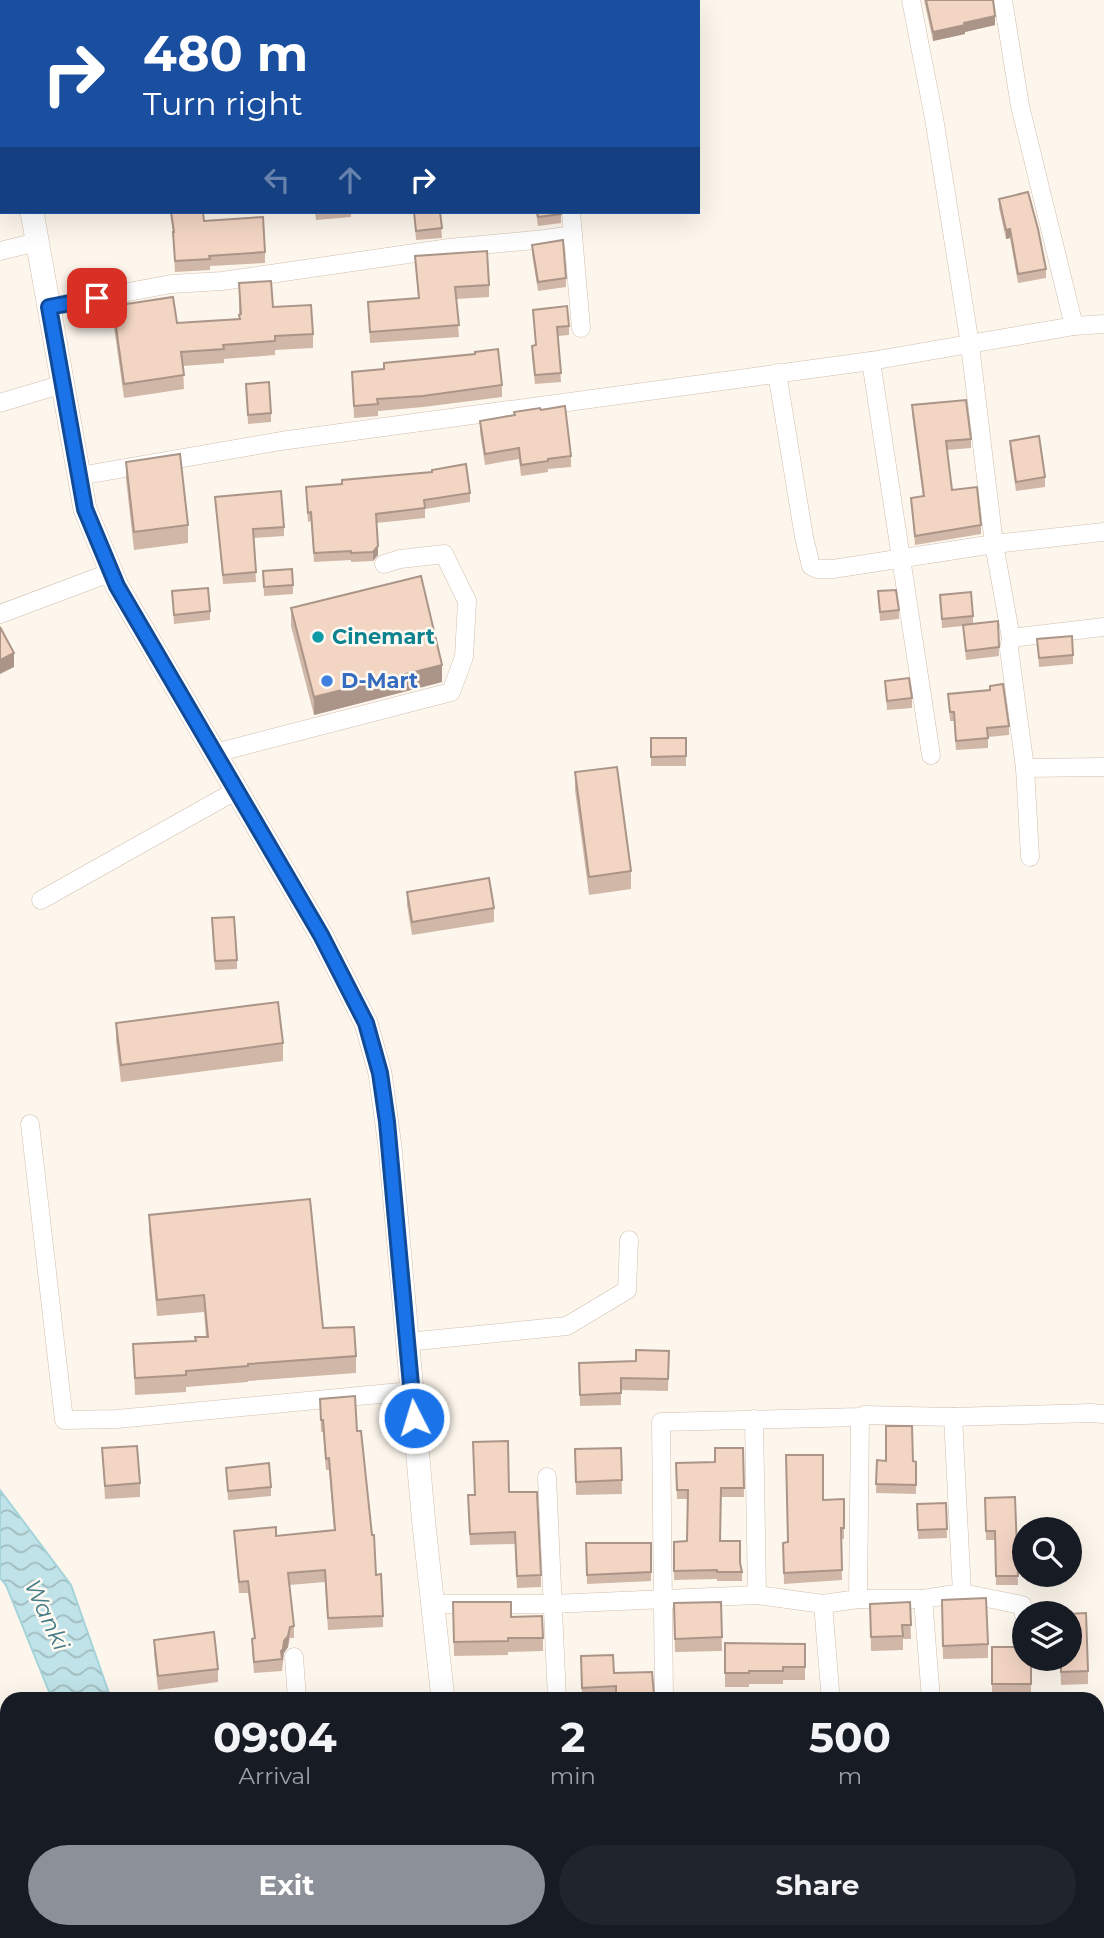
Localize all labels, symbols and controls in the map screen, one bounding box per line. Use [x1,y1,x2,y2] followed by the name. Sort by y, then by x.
[143,24,308,83] text: 480 m
[28,28,119,119] icon: right
[143,84,303,123] text: Turn right
[258,161,296,199] icon: left
[331,161,369,199] icon: ahead
[404,161,442,199] icon: right
[67,268,127,328] pin
[78,279,116,317] icon: arrive
[332,624,435,649] place label: Cinemart
[310,629,326,645] marker: Cinemart
[341,668,418,693] place label: D-Mart
[319,673,335,689] marker: D-Mart
[377,1381,451,1455] position arrow
[1012,1517,1082,1671] map controls
[1012,1517,1082,1587] button: search
[18,1575,76,1656] water label: Wanki
[1012,1601,1082,1671] button: layers
[213,1711,337,1763] text: 09:04
[560,1711,585,1763] text: 2
[809,1711,891,1763] text: 500
[239,1762,311,1790] text: Arrival
[550,1762,596,1790] text: min
[838,1762,862,1790] text: m
[28,1845,545,1925] button: Exit
[559,1845,1076,1925] button: Share

